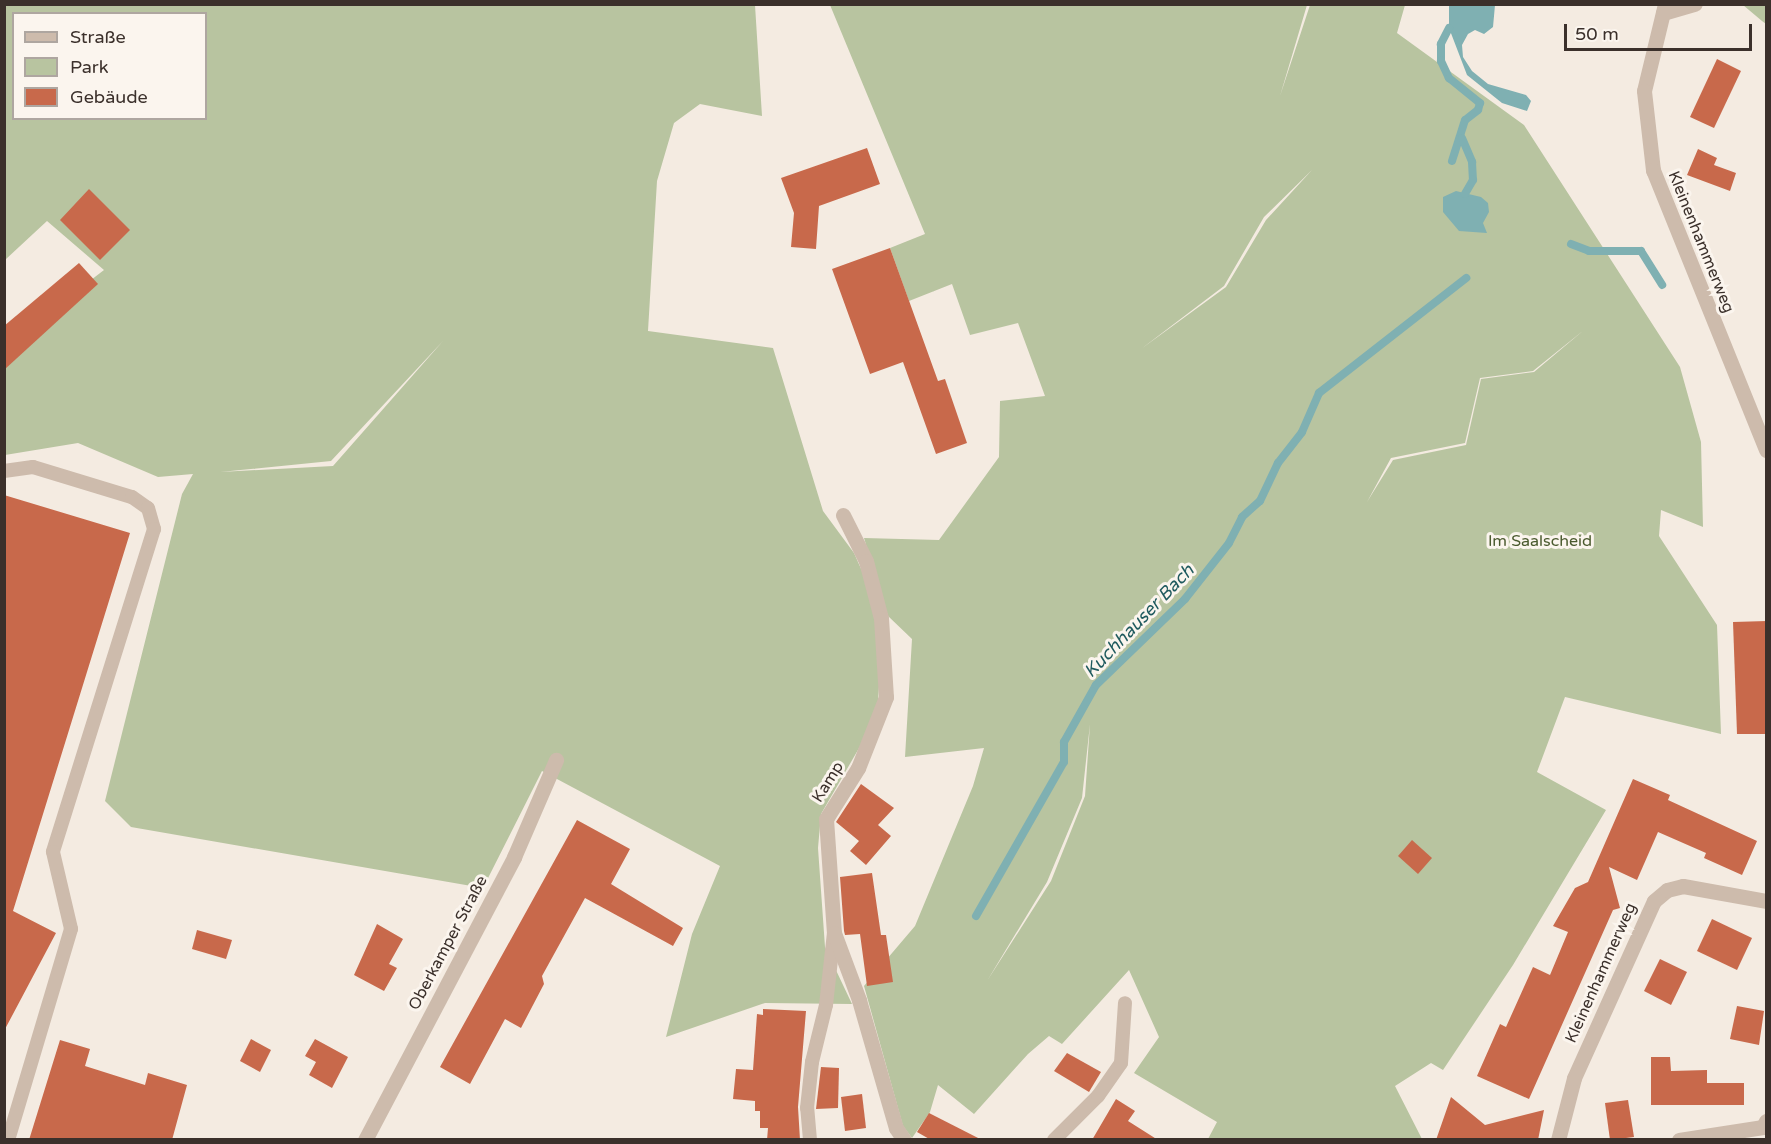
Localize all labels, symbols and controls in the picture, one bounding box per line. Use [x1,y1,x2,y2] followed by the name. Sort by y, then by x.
[12,12,207,120] legend
[1567,12,1754,50] scale bar
[1575,23,1619,45] text: 50 m
[70,26,126,48] text: Straße
[70,56,108,78] text: Park
[70,86,148,108] text: Gebäude
[1664,168,1738,316] street label: Kleinenhammerweg
[1488,531,1592,551] park label: Im Saalscheid
[1079,560,1199,682] water label: Kuchhauser Bach
[808,758,848,806] street label: Kamp
[404,873,492,1013] street label: Oberkamper Straße
[1561,900,1641,1046] street label: Kleinenhammerweg

